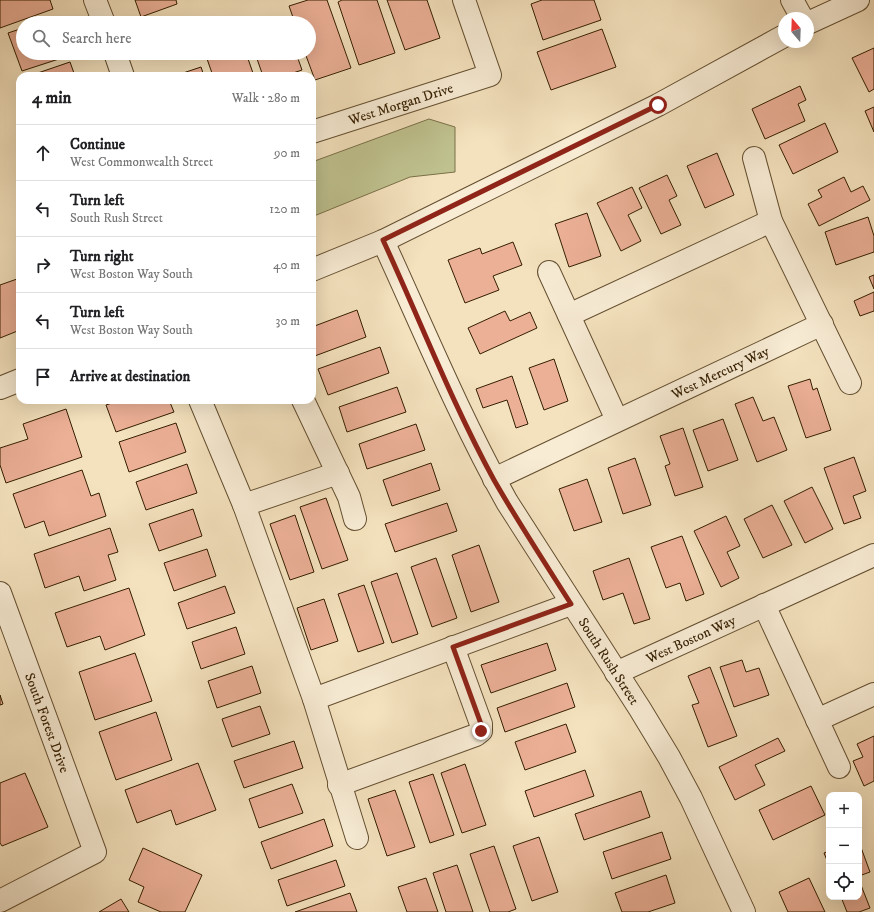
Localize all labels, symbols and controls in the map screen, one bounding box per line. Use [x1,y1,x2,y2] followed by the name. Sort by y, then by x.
[778,12,814,48] north arrow
[16,16,316,60] search box
[30,27,52,49] icon: search
[62,29,131,48] text: Search here
[345,79,456,130] street label: West Morgan Drive
[32,87,71,109] text: 4 min
[232,90,300,106] text: Walk · 280 m
[649,96,667,114] route start
[70,135,125,154] text: Continue
[32,142,54,164] icon: ahead
[274,145,300,161] text: 90 m
[70,154,213,170] text: West Commonwealth Street
[70,191,124,210] text: Turn left
[32,198,54,220] icon: left
[269,201,300,217] text: 120 m
[70,210,163,226] text: South Rush Street
[70,247,133,266] text: Turn right
[32,254,54,276] icon: right
[273,257,300,273] text: 40 m
[70,266,193,282] text: West Boston Way South
[70,303,124,322] text: Turn left
[32,310,54,332] icon: left
[276,313,300,329] text: 30 m
[70,322,193,338] text: West Boston Way South
[668,342,773,404] street label: West Mercury Way
[32,366,54,388] icon: arrive
[70,367,190,386] text: Arrive at destination
[642,611,739,669] street label: West Boston Way
[574,615,643,709] street label: South Rush Street
[20,670,73,776] street label: South Forest Drive
[472,722,490,740] route end
[826,792,862,900] map controls
[826,792,862,828] button: +
[826,828,862,864] button: −
[826,864,862,900] button: locate

